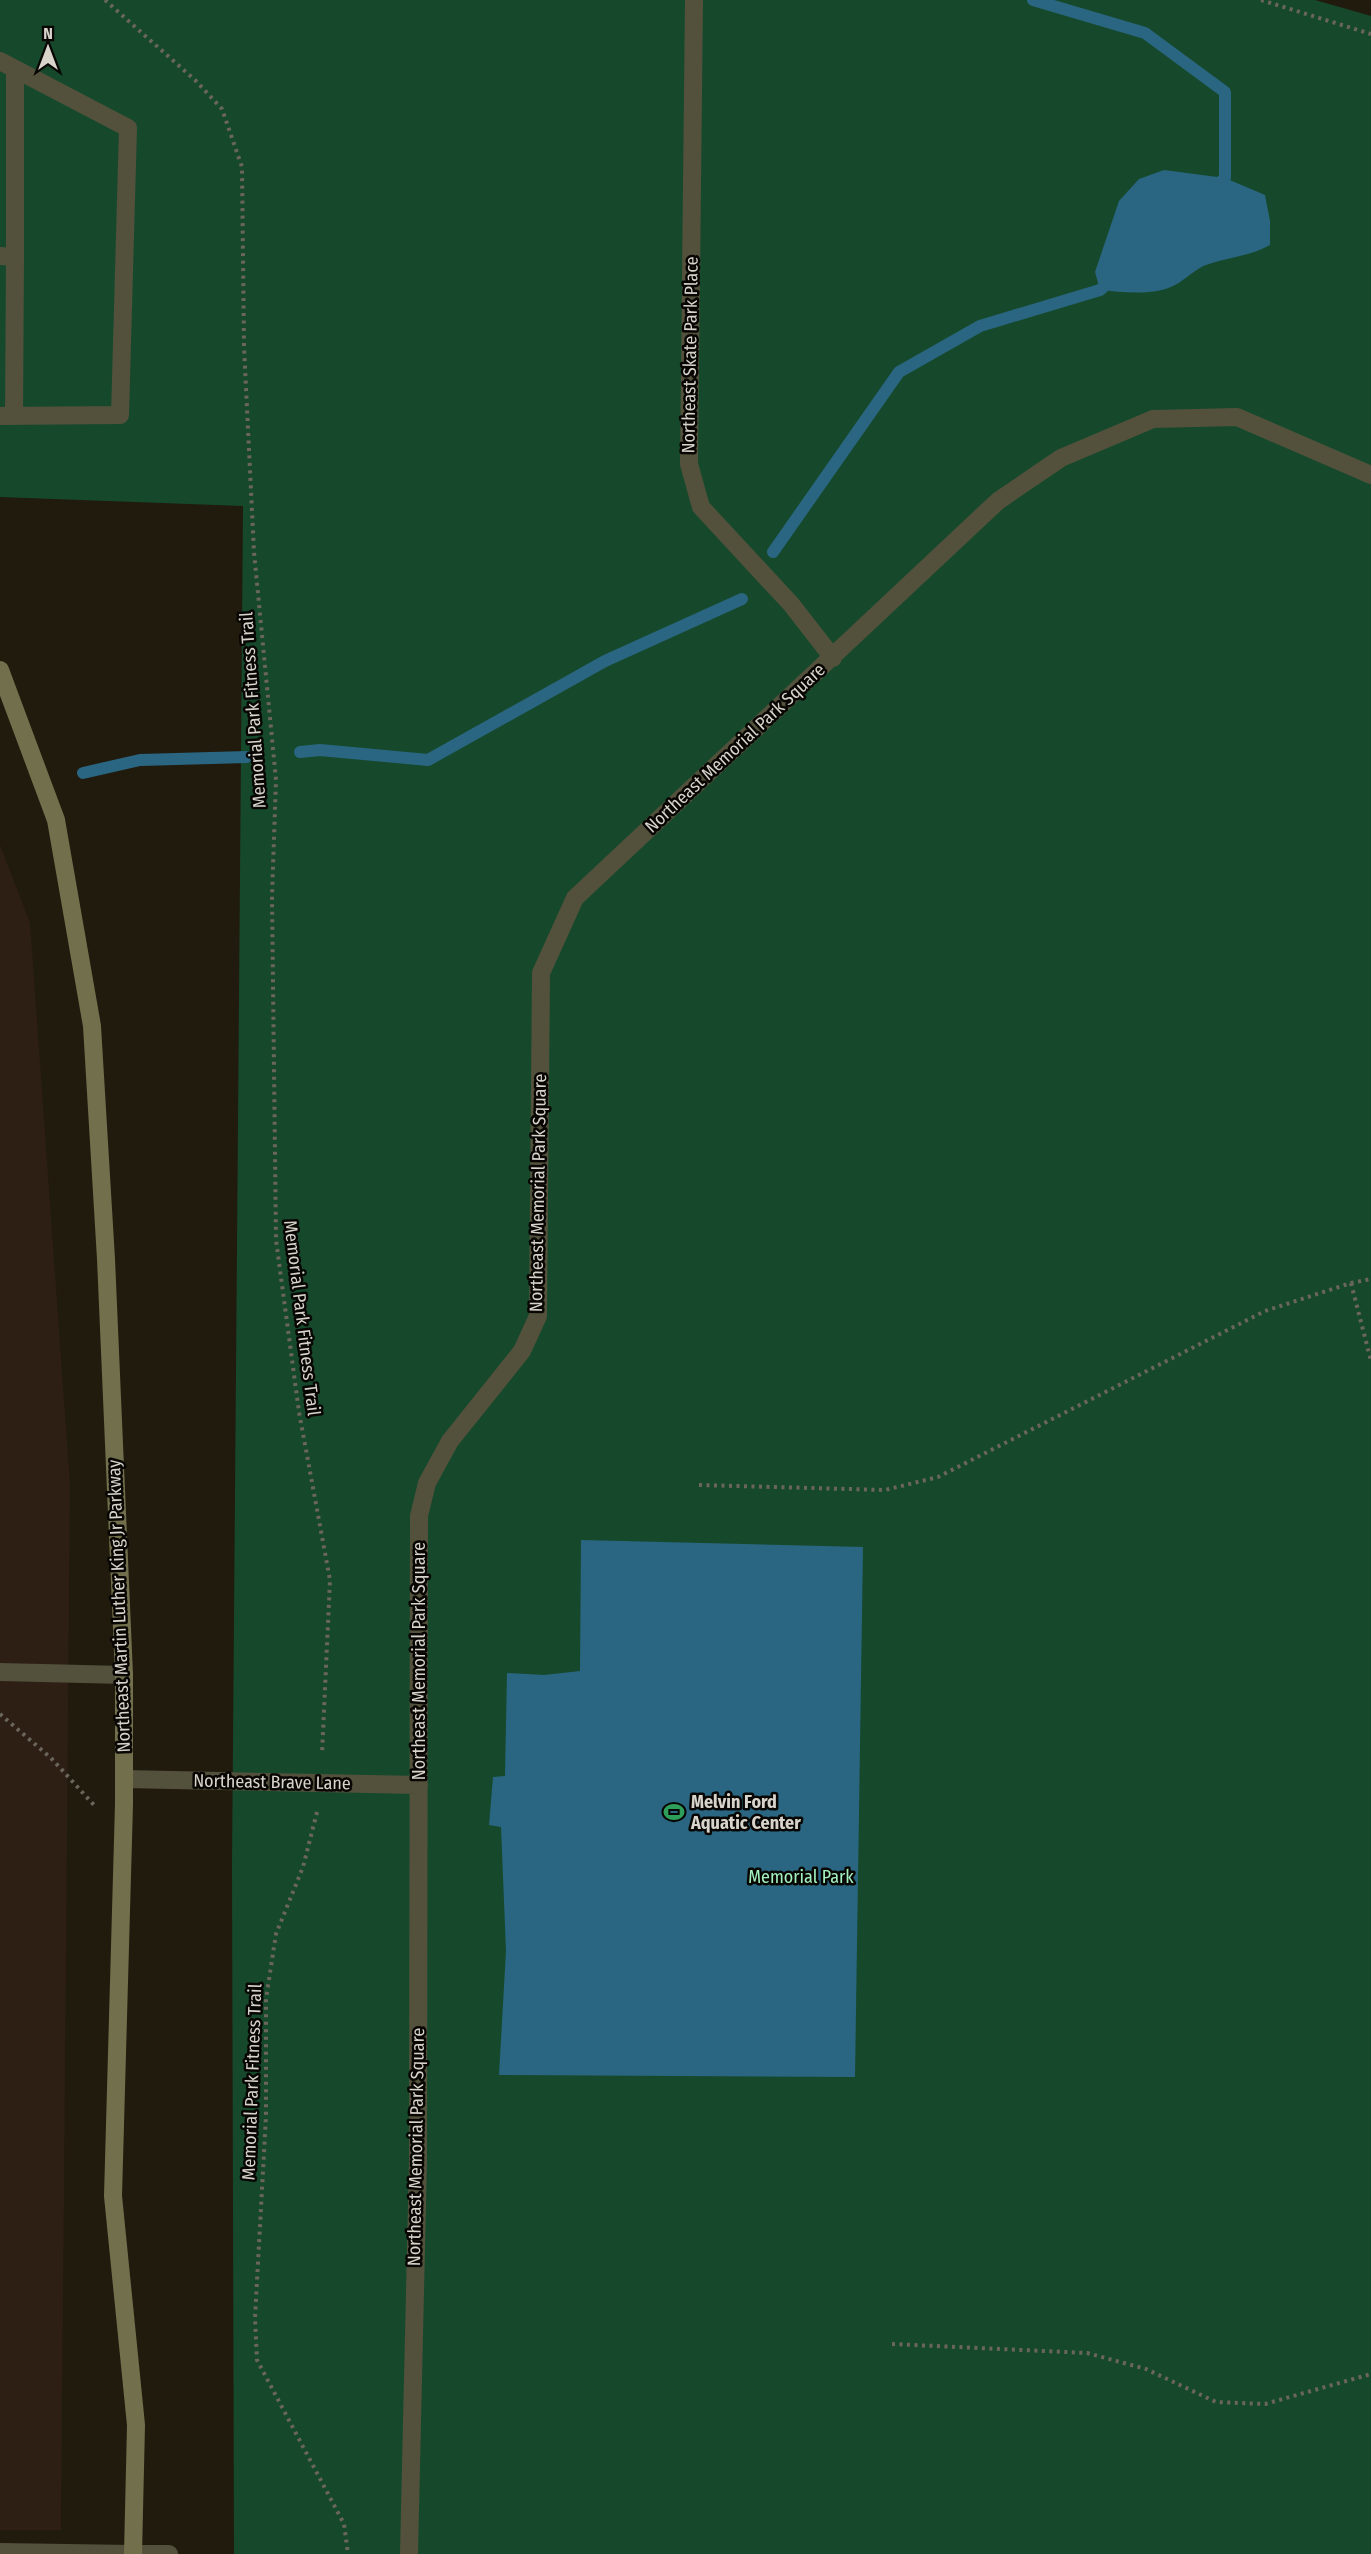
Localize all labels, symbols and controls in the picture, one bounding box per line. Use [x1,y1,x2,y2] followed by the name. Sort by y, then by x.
[18,18,78,78] north arrow
[43,24,53,43] text: N
[677,256,703,454] street label: Northeast Skate Park Place
[235,611,271,809] street label: Memorial Park Fitness Trail
[640,659,830,837] street label: Northeast Memorial Park Square
[525,1074,551,1312] street label: Northeast Memorial Park Square
[279,1219,325,1417] street label: Memorial Park Fitness Trail
[103,1459,135,1753] street label: Northeast Martin Luther King Jr Parkway
[408,1542,430,1780] street label: Northeast Memorial Park Square
[193,1770,351,1794] street label: Northeast Brave Lane
[690,1791,801,1834] place label: Melvin Ford Aquatic Center
[662,1800,686,1824] sports icon: Melvin Ford Aquatic Center
[748,1866,854,1888] park label: Memorial Park
[238,1983,266,2181] street label: Memorial Park Fitness Trail
[403,2028,429,2266] street label: Northeast Memorial Park Square

